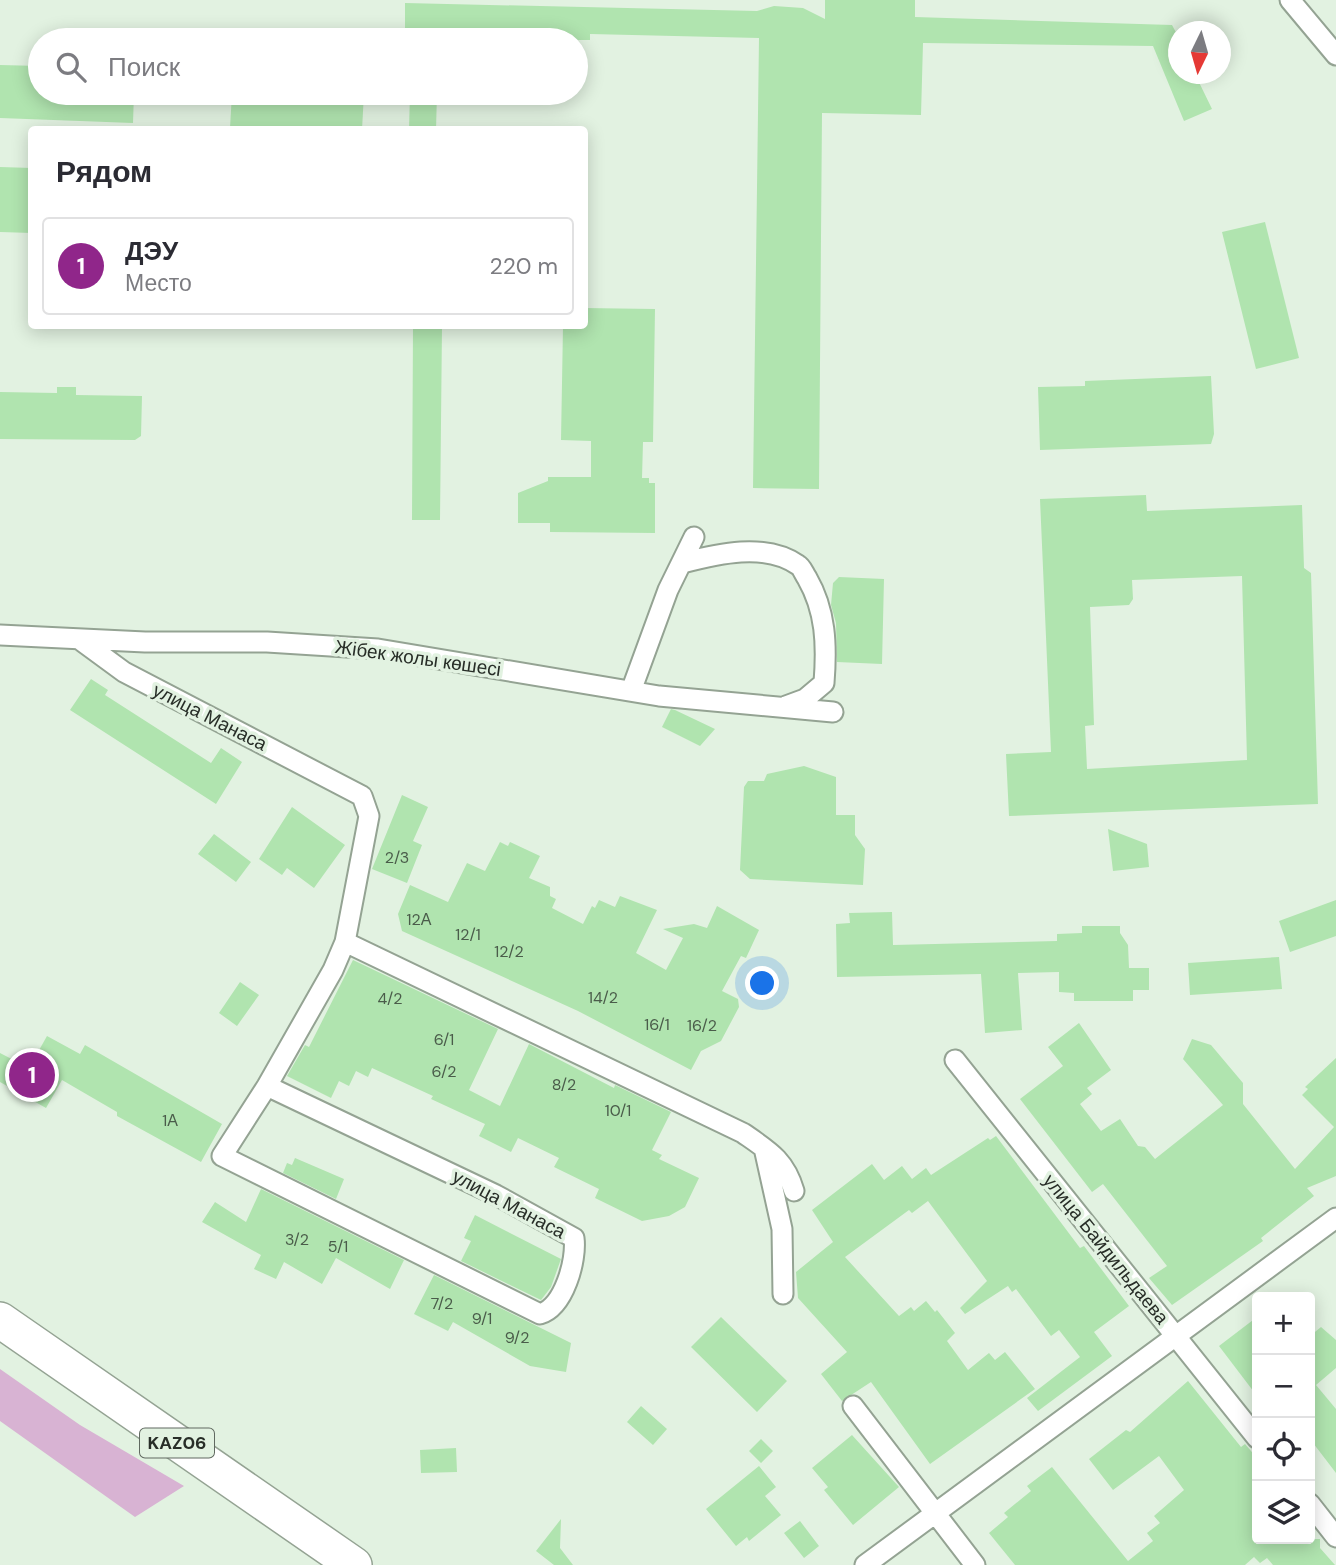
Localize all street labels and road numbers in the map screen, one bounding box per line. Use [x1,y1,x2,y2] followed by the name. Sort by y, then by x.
[333,634,503,682] street label: Жібек жолы көшесі
[149,677,272,757] street label: улица Манаса
[448,1164,570,1245] street label: улица Манаса
[1038,1169,1175,1330] street label: улица Байдильдаева
[140,1428,214,1458] road number: KAZ06

